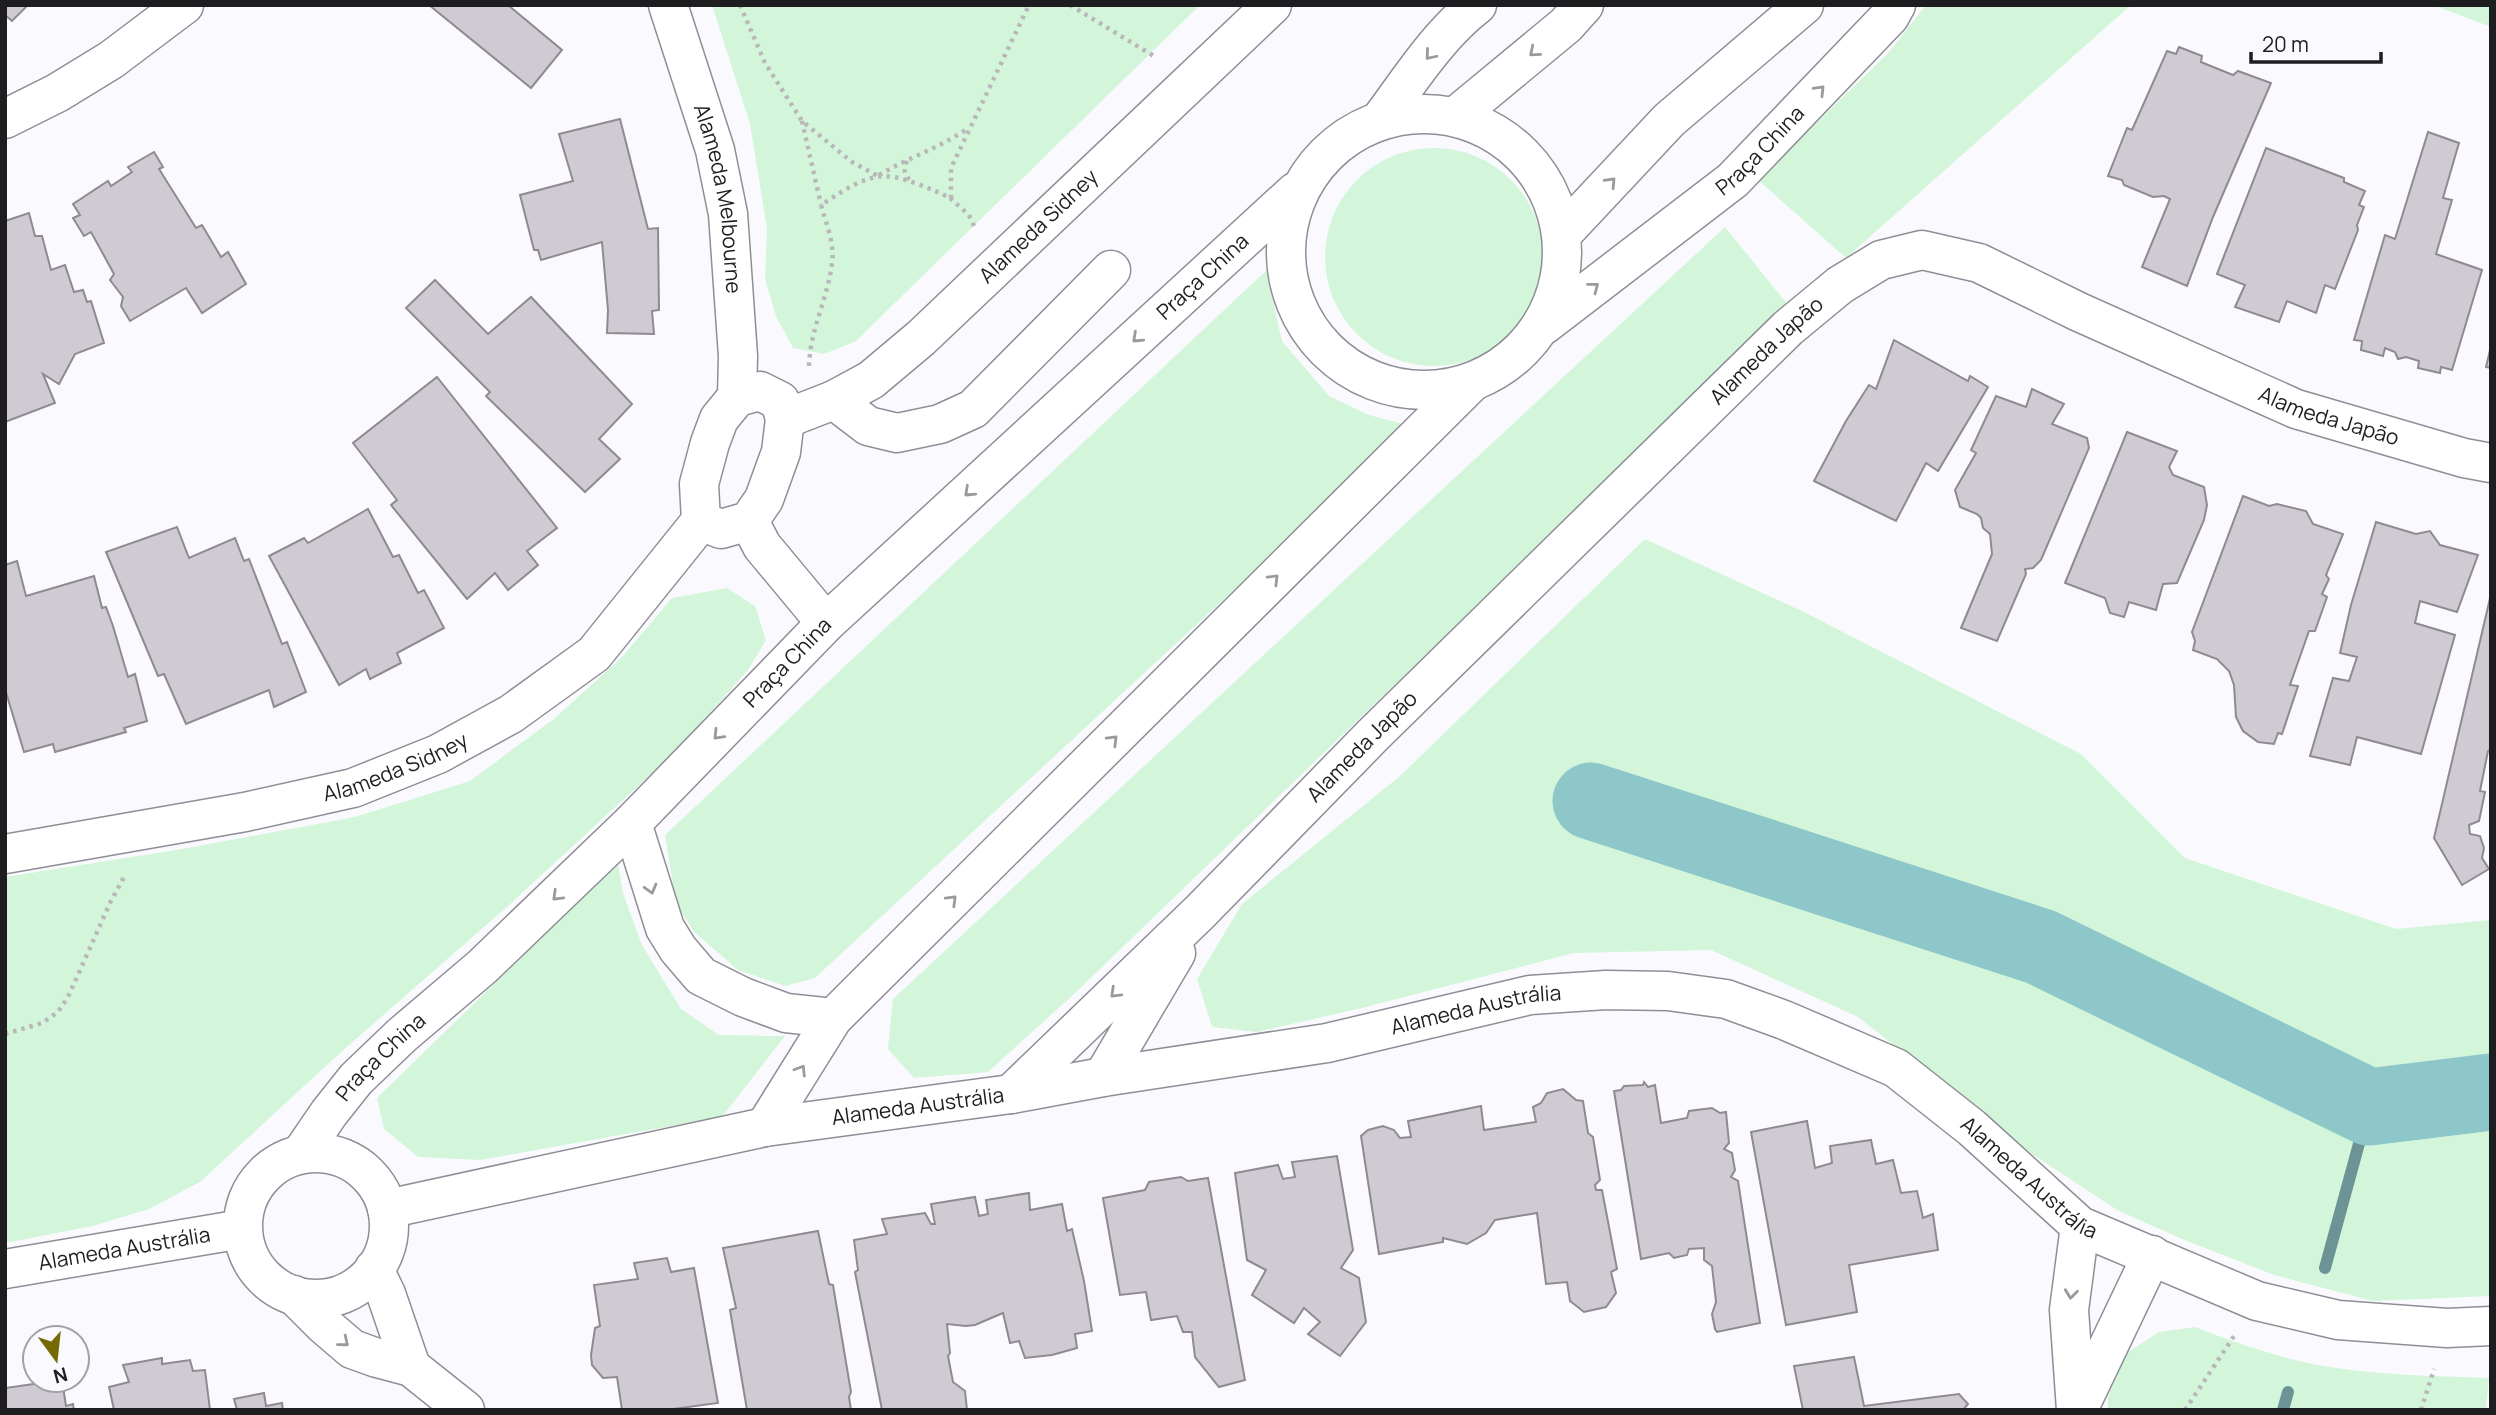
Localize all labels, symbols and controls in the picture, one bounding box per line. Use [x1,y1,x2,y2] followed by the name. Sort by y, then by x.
[2251,21,2380,65] scale bar
[2262,30,2309,58] text: 20 m
[1529,44,1542,56] one-way arrow
[1426,46,1438,59] one-way arrow
[1811,85,1824,98] one-way arrow
[1710,99,1810,201] street label: Praça China
[688,100,749,294] street label: Alameda Melbourne
[972,163,1103,289] street label: Alameda Sidney
[1603,177,1615,190] one-way arrow
[1150,227,1254,325] street label: Praça China
[1586,283,1598,296] one-way arrow
[1703,290,1829,410] street label: Alameda Japão
[1132,329,1145,342] one-way arrow
[2255,379,2403,451] street label: Alameda Japão
[964,483,977,496] one-way arrow
[1266,575,1279,588] one-way arrow
[737,611,837,713] street label: Praça China
[1300,684,1423,808] street label: Alameda Japão
[320,725,473,807] street label: Alameda Sidney
[713,727,726,740] one-way arrow
[1105,735,1118,748] one-way arrow
[643,882,658,894] one-way arrow
[552,887,565,900] one-way arrow
[944,896,957,909] one-way arrow
[1388,978,1562,1040] street label: Alameda Austrália
[1110,985,1123,998] one-way arrow
[329,1006,431,1107] street label: Praça China
[793,1064,806,1077] one-way arrow
[830,1080,1006,1131] street label: Alameda Austrália
[1956,1110,2102,1245] street label: Alameda Austrália
[36,1220,212,1276] street label: Alameda Austrália
[2064,1288,2079,1300] one-way arrow
[21,1324,91,1394] north arrow
[337,1333,349,1346] one-way arrow
[50,1361,70,1390] text: N

